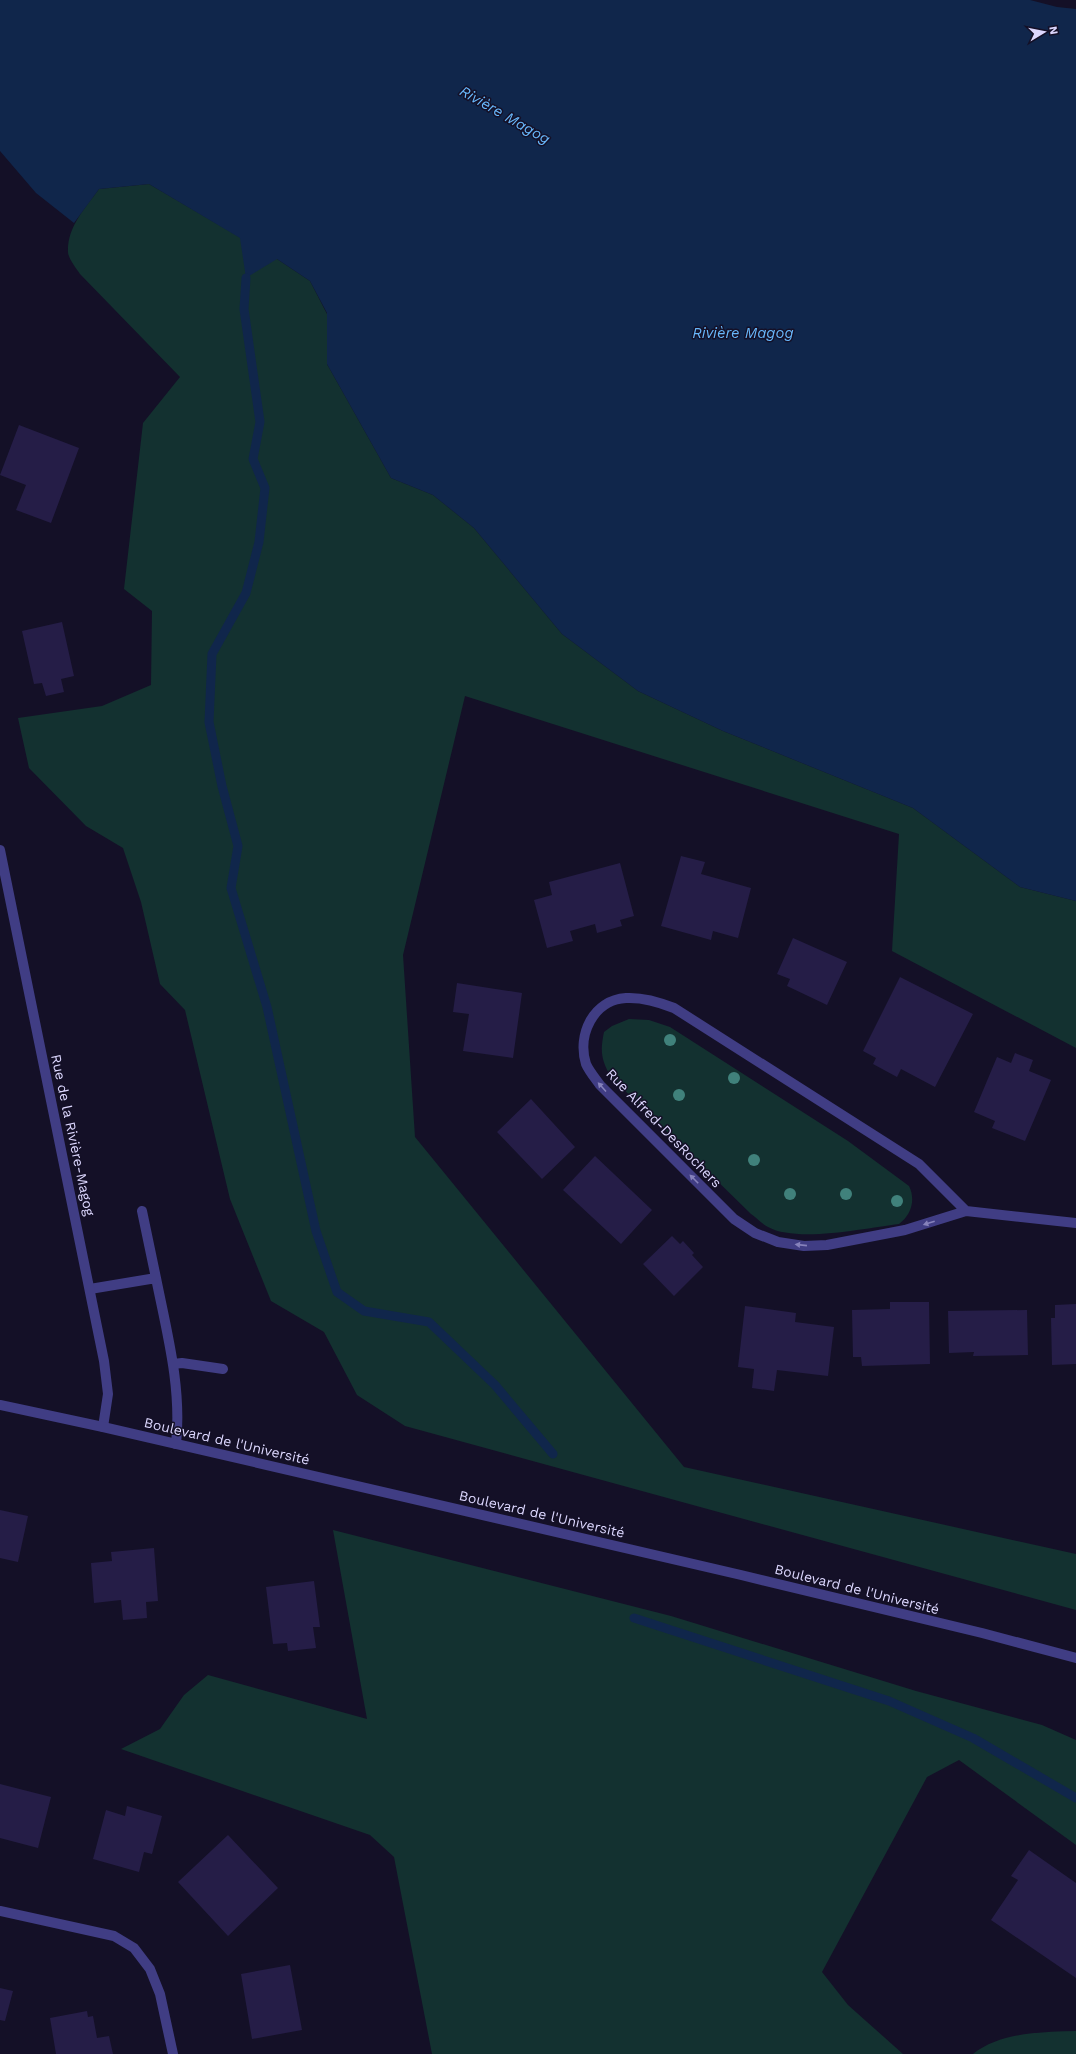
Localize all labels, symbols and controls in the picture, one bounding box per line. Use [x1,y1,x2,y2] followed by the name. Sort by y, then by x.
[1024,12,1064,52] north arrow
[1046,25,1060,35] text: N
[457,82,553,148] water label: Rivière Magog
[692,324,794,342] water label: Rivière Magog
[48,1053,98,1218] street label: Rue de la Rivière-Magog
[603,1065,725,1191] street label: Rue Alfred-DesRochers
[598,1082,607,1092] one-way arrow
[689,1174,699,1184] one-way arrow
[922,1220,934,1226] one-way arrow
[795,1242,807,1249] one-way arrow
[143,1414,311,1468] street label: Boulevard de l'Université
[458,1487,626,1541] street label: Boulevard de l'Université
[773,1561,941,1617] street label: Boulevard de l'Université

